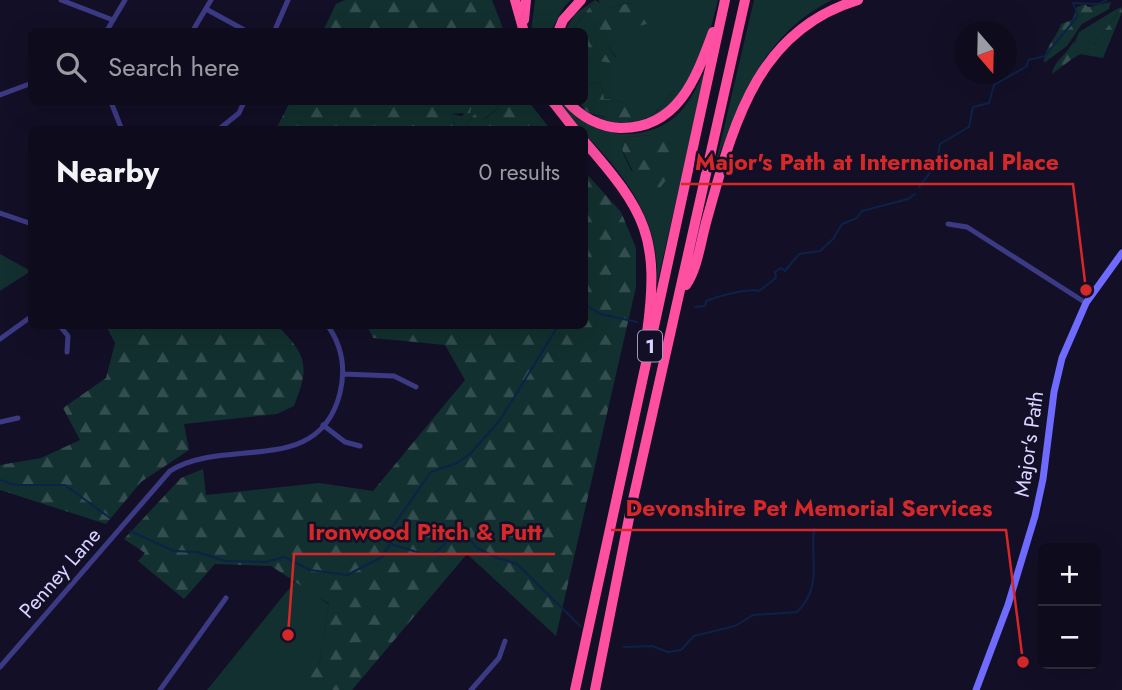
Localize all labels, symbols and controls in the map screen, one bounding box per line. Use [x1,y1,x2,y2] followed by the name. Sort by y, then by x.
[954,21,1017,84] north arrow
[28,28,588,105] search box
[52,48,90,86] icon: search
[108,48,240,86] text: Search here
[681,140,1073,184] callout: Major's Path at International Place
[695,145,1059,179] text: Major's Path at International Place
[56,150,159,193] text: Nearby
[478,155,560,189] text: 0 results
[638,330,662,362] road number: 1
[1007,389,1051,499] street label: Major's Path
[611,486,1006,530] callout: Devonshire Pet Memorial Services
[625,491,993,525] text: Devonshire Pet Memorial Services
[294,510,555,554] callout: Ironwood Pitch & Putt
[308,515,543,549] text: Ironwood Pitch & Putt
[12,521,108,625] street label: Penney Lane
[1038,543,1101,669] map controls
[1038,543,1101,606] button: +
[1038,606,1101,669] button: −

